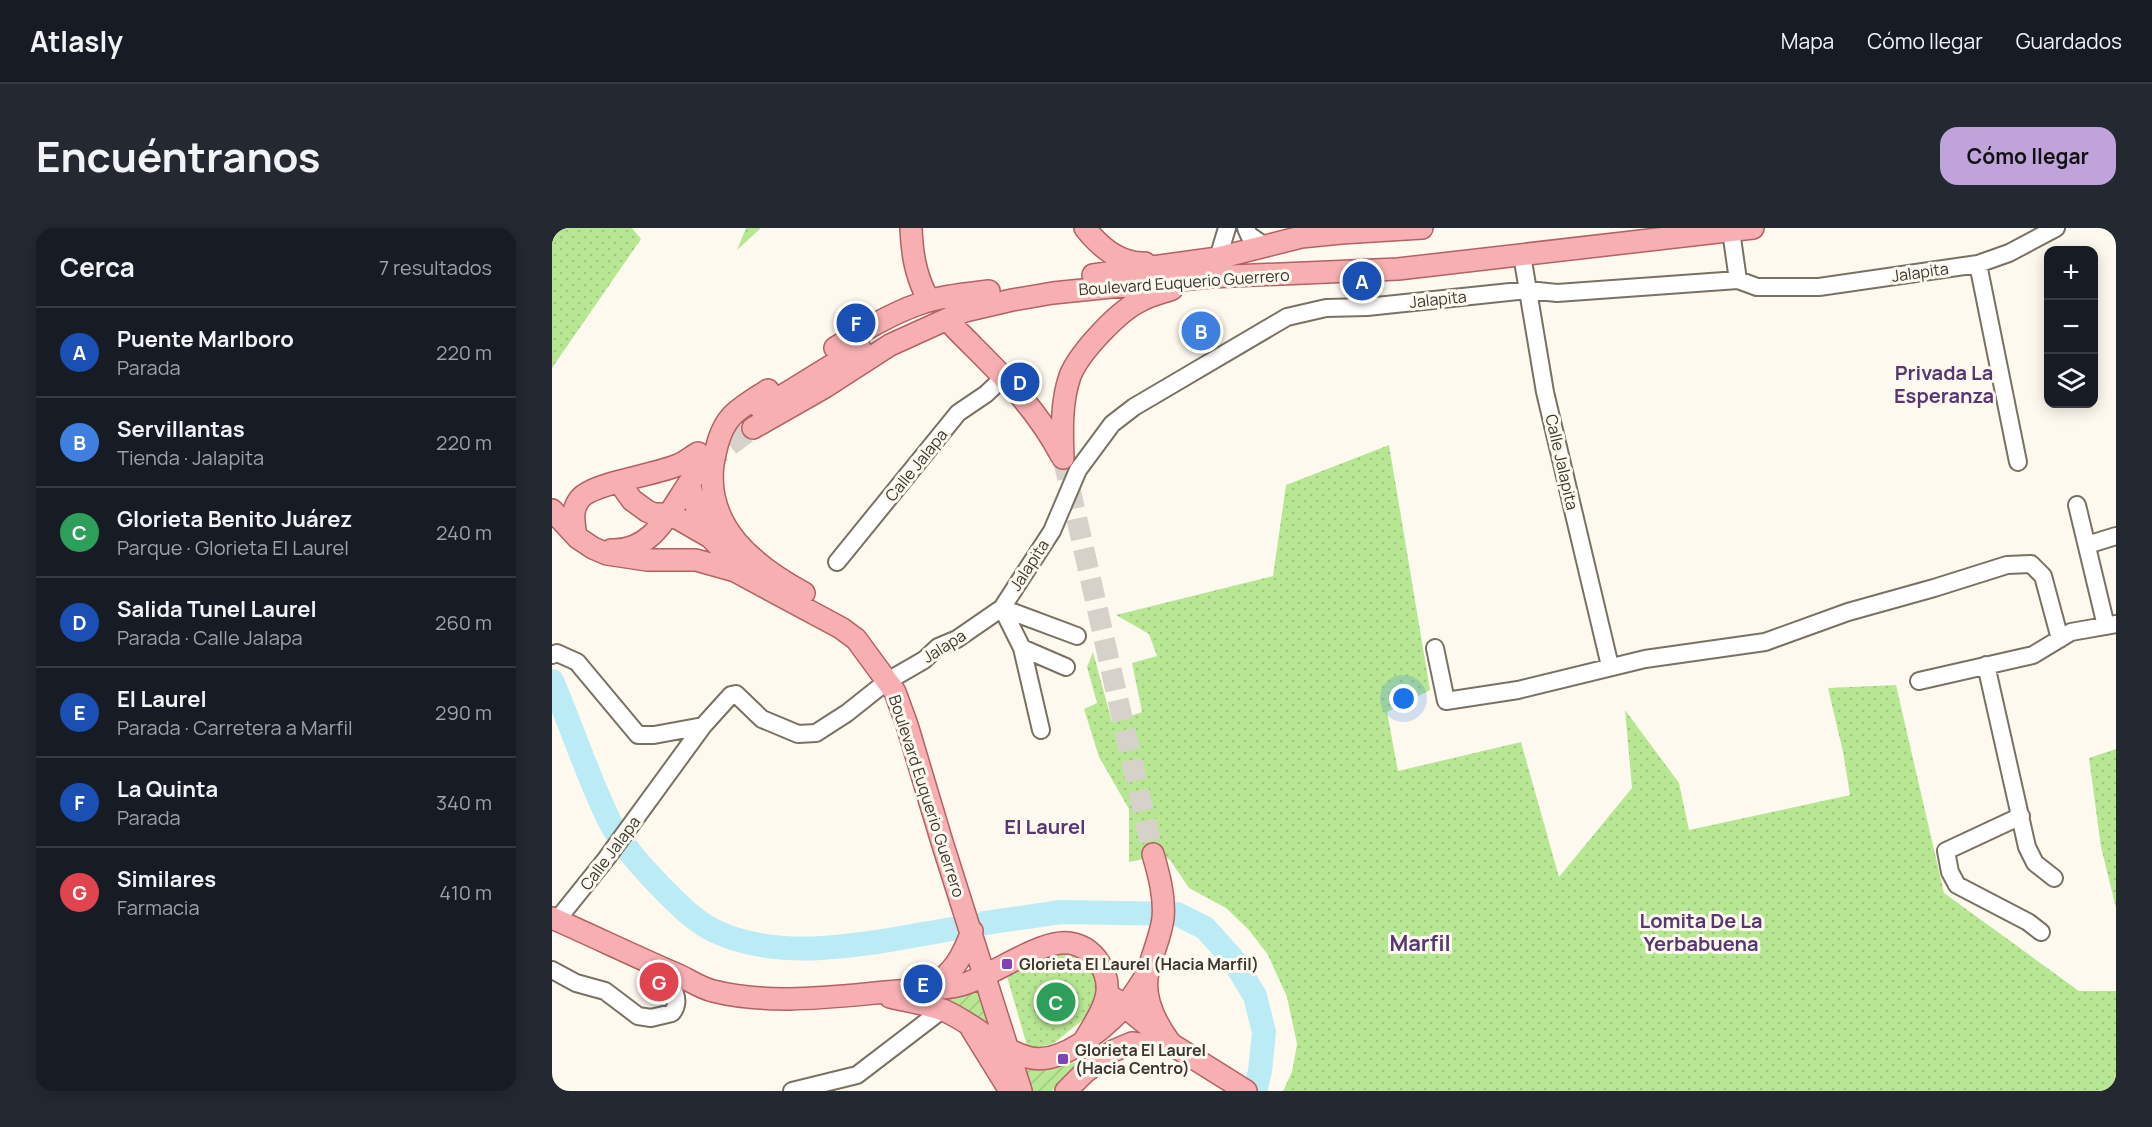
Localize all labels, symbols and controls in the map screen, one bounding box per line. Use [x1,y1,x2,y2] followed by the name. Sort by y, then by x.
[30,22,123,60] text: Atlasly
[1781,27,1834,55] text: Mapa
[1867,27,1983,55] text: Cómo llegar
[2016,27,2122,55] text: Guardados
[36,127,321,185] text: Encuéntranos
[1940,127,2116,185] button: Cómo llegar
[2044,246,2098,408] map controls
[2044,246,2098,300] button: +
[60,249,135,285] text: Cerca
[379,254,492,281] text: 7 resultados
[1890,257,1950,287] street label: Jalapita
[1342,259,1382,304] pin: A
[1078,264,1290,300] street label: Boulevard Euquerio Guerrero
[1408,285,1468,313] street label: Jalapita
[836,300,876,346] pin: F
[2044,300,2098,354] button: −
[1182,308,1220,354] pin: B
[117,324,294,354] text: Puente Marlboro
[73,339,86,366] text: A
[436,339,492,366] text: 220 m
[117,354,181,381] text: Parada
[2044,354,2098,408] button: layers
[1894,359,1994,409] district label: Privada La Esperanza
[1000,360,1040,404] pin: D
[1540,412,1584,512] street label: Calle Jalapita
[117,414,245,444] text: Servillantas
[880,424,952,506] street label: Calle Jalapa
[73,429,86,456] text: B
[436,429,492,456] text: 220 m
[117,444,264,471] text: Tienda · Jalapita
[117,504,352,534] text: Glorieta Benito Juárez
[72,519,87,546] text: C
[436,519,492,546] text: 240 m
[117,534,349,561] text: Parque · Glorieta El Laurel
[1004,535,1054,595] street label: Jalapita
[117,594,317,624] text: Salida Tunel Laurel
[72,609,87,636] text: D
[435,609,492,636] text: 260 m
[117,624,303,651] text: Parada · Calle Jalapa
[918,624,970,668] street label: Jalapa
[117,684,207,714] text: El Laurel
[1389,684,1418,713] your location
[884,692,970,900] street label: Boulevard Euquerio Guerrero
[74,699,85,726] text: E
[435,699,492,726] text: 290 m
[117,714,353,741] text: Parada · Carretera a Marfil
[117,774,218,804] text: La Quinta
[74,789,85,816] text: F
[436,789,492,816] text: 340 m
[117,804,181,831] text: Parada
[575,811,645,895] street label: Calle Jalapa
[1004,813,1086,840] district label: El Laurel
[117,864,216,894] text: Similares
[72,879,87,906] text: G
[439,879,492,906] text: 410 m
[117,894,200,921] text: Farmacia
[1639,907,1763,957] district label: Lomita De La Yerbabuena
[1389,928,1451,958] district label: Marfil
[1019,953,1259,975] place label: Glorieta El Laurel (Hacia Marfil)
[1000,957,1014,971] marker: Glorieta El Laurel (Hacia Marfil)
[640,960,678,1005] pin: G
[904,962,943,1006] pin: E
[1036,980,1076,1024] pin: C
[1075,1039,1206,1079] place label: Glorieta El Laurel (Hacia Centro)
[1056,1052,1070,1066] marker: Glorieta El Laurel (Hacia Centro)

